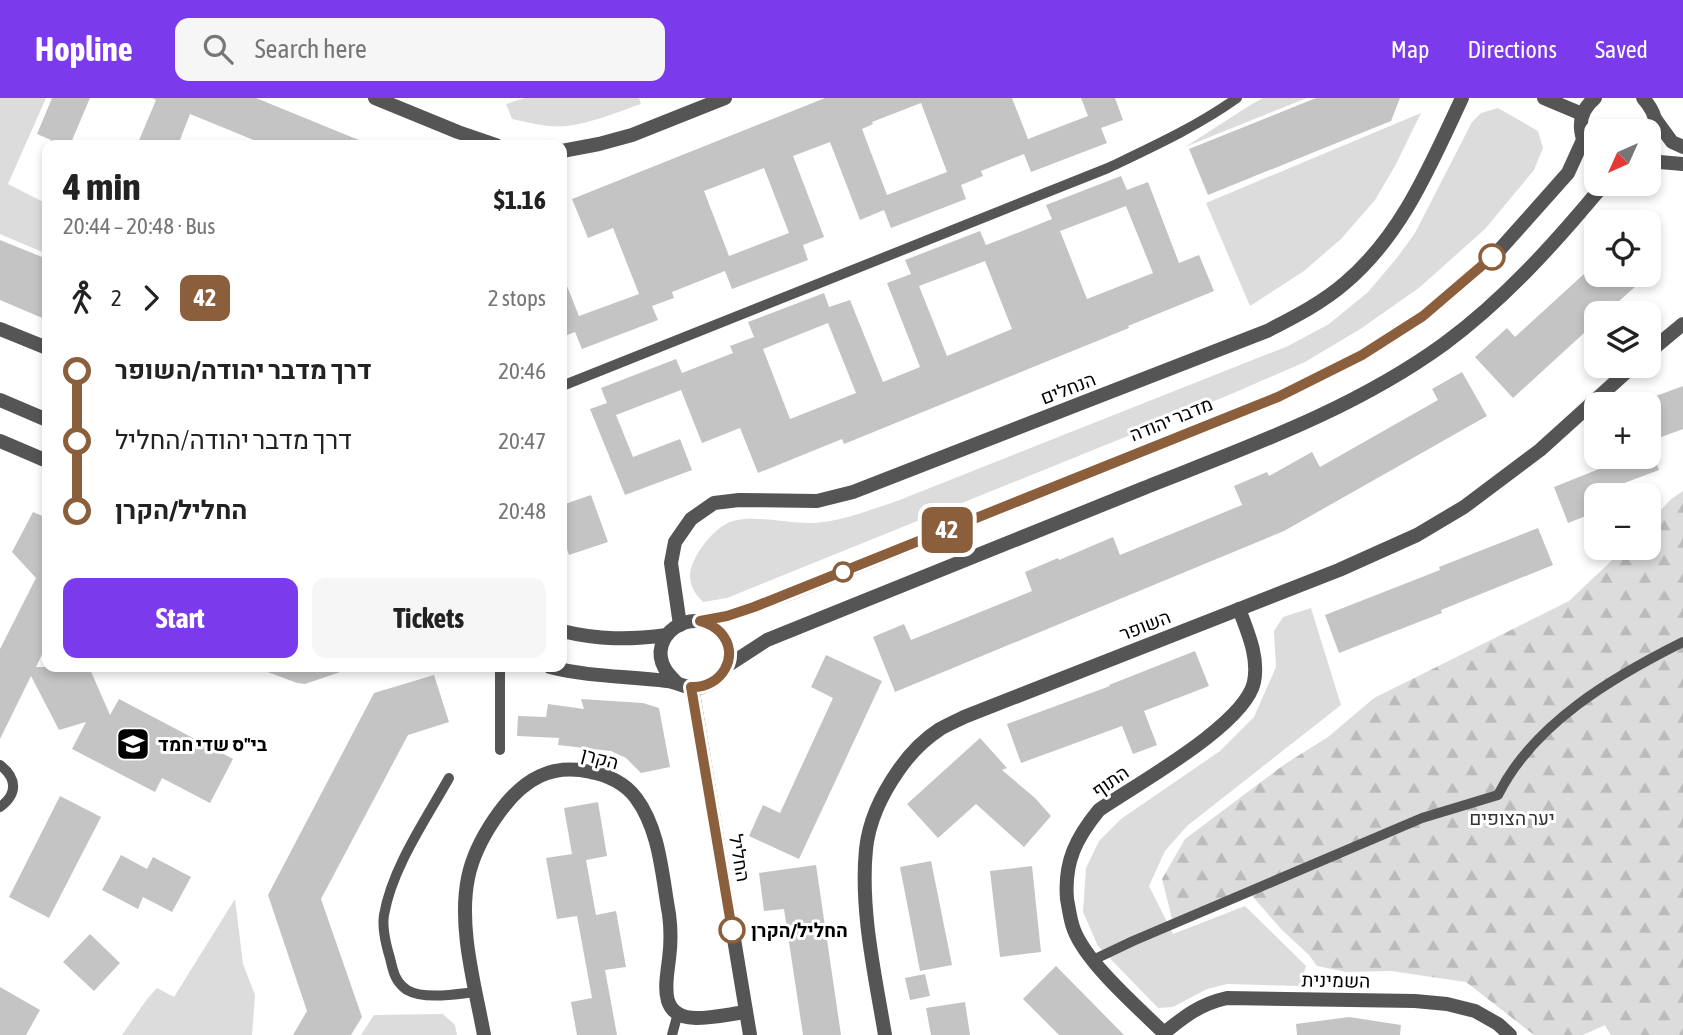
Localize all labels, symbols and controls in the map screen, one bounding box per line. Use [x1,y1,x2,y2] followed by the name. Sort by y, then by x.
[175,18,665,81] search box
[35,30,133,68] text: Hopline
[199,30,237,68] icon: search
[255,34,367,64] text: Search here
[1391,36,1429,63] text: Map
[1467,36,1557,63] text: Directions
[1595,36,1648,63] text: Saved
[1584,119,1661,196] north arrow
[1584,119,1661,560] map controls
[63,165,141,208] text: 4 min
[494,185,546,215] text: $1.16
[1584,210,1661,287] button: locate
[63,213,215,239] text: 20:44 – 20:48 · Bus
[1479,244,1505,270] unlabelled marker
[63,279,101,317] icon: walk
[132,279,170,317] icon: forward
[194,284,216,311] text: 42
[111,285,122,311] text: 2
[488,285,546,311] text: 2 stops
[1584,301,1661,378] button: layers
[115,355,372,385] text: דרך מדבר יהודה/השופר
[498,358,546,384] text: 20:46
[1037,367,1099,409] street label: הנחלים
[1126,392,1216,446] street label: מדבר יהודה
[1584,392,1661,469] button: +
[115,425,352,455] text: דרך מדבר יהודה/החליל
[498,428,546,454] text: 20:47
[1584,483,1661,560] button: −
[115,495,247,525] text: החליל/הקרן
[498,498,546,524] text: 20:48
[916,507,978,553] line badge: 42
[936,516,958,543] text: 42
[833,562,853,582] unlabelled marker
[63,578,298,658] button: Start
[312,578,546,658] button: Tickets
[1116,605,1174,645] street label: השופר
[114,725,152,763] school or university icon: בי"ס שדי חמד
[158,733,268,755] place label: בי"ס שדי חמד
[579,742,621,774] street label: הקרן
[1087,761,1133,801] street label: התוף
[1469,807,1555,829] park label: יער הצופים
[725,832,755,884] street label: החליל
[719,917,745,943] marker: החליל/הקרן
[751,919,848,941] place label: החליל/הקרן
[1302,968,1370,992] street label: השמינית

